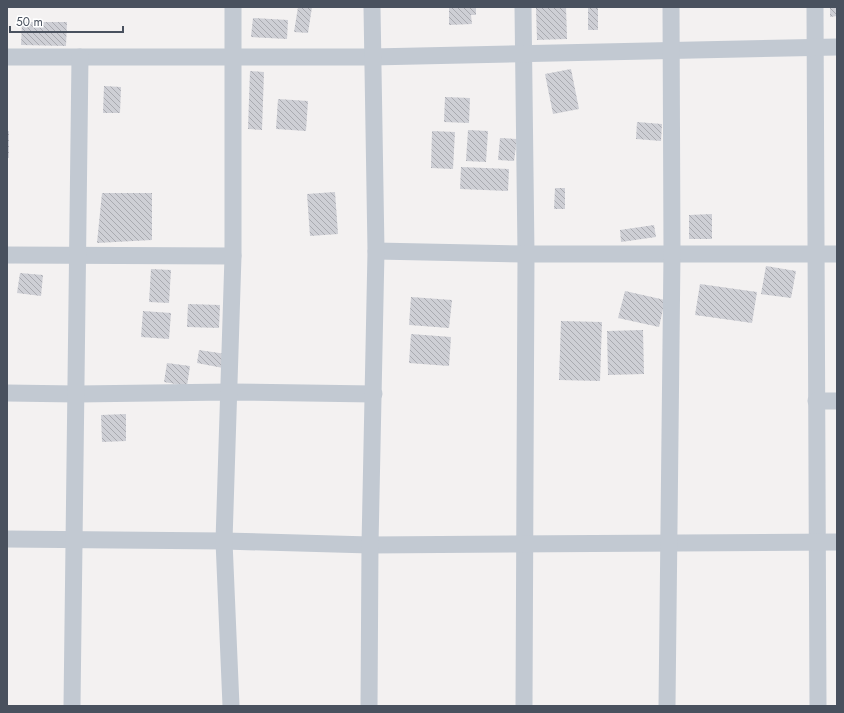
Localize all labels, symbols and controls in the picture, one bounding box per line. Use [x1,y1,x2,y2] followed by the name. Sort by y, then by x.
[10,8,123,34] scale bar
[16,13,43,31] text: 50 m

